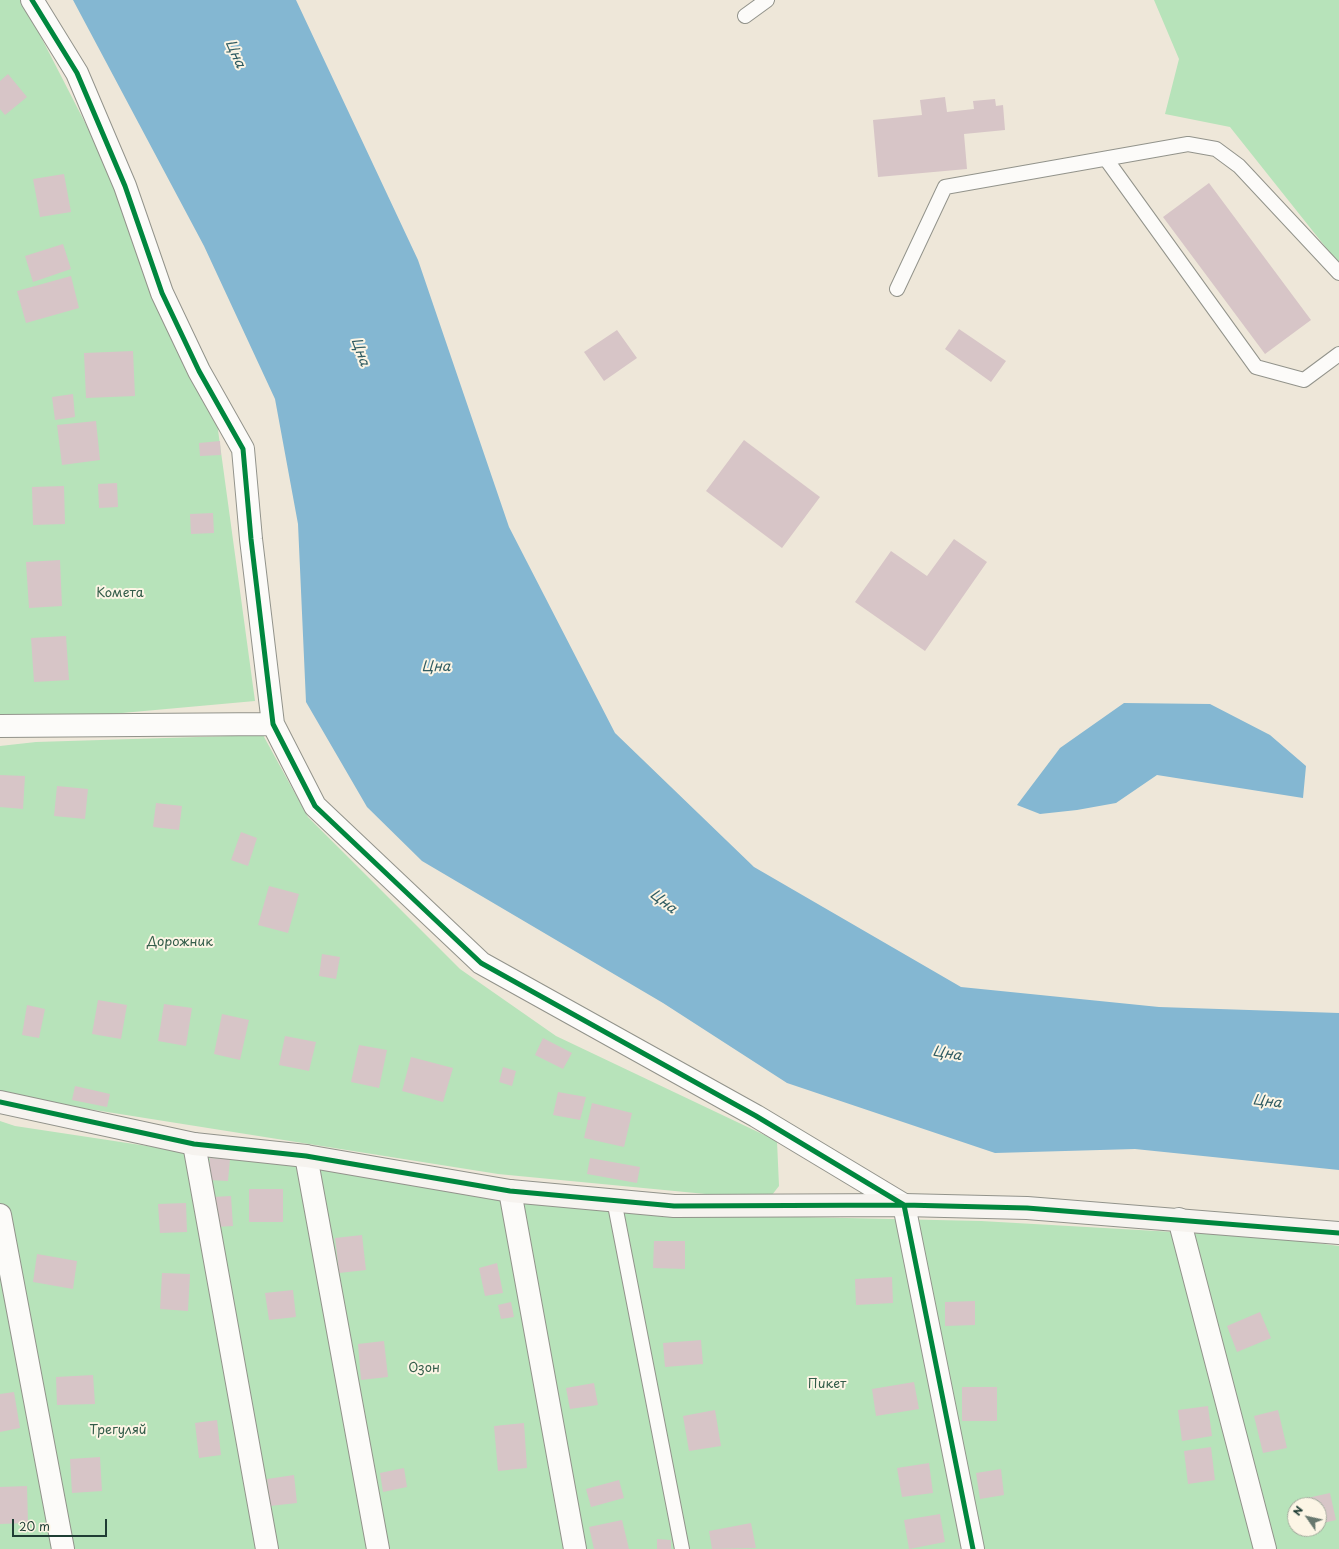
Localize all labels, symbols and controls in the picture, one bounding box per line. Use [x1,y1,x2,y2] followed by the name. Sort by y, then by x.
[221,37,249,71] water label: Цна
[347,336,373,368] water label: Цна
[96,585,144,601] park label: Комета
[422,659,450,675] water label: Цна
[646,886,680,918] water label: Цна
[147,934,213,950] park label: Дорожник
[931,1043,963,1065] water label: Цна
[1252,1092,1282,1112] water label: Цна
[408,1360,440,1376] park label: Озон
[808,1376,846,1392] park label: Пикет
[89,1422,147,1438] park label: Трегуляй
[1287,1497,1327,1537] north arrow
[1288,1502,1307,1519] text: N
[14,1511,109,1537] scale bar
[19,1517,50,1535] text: 20 m

